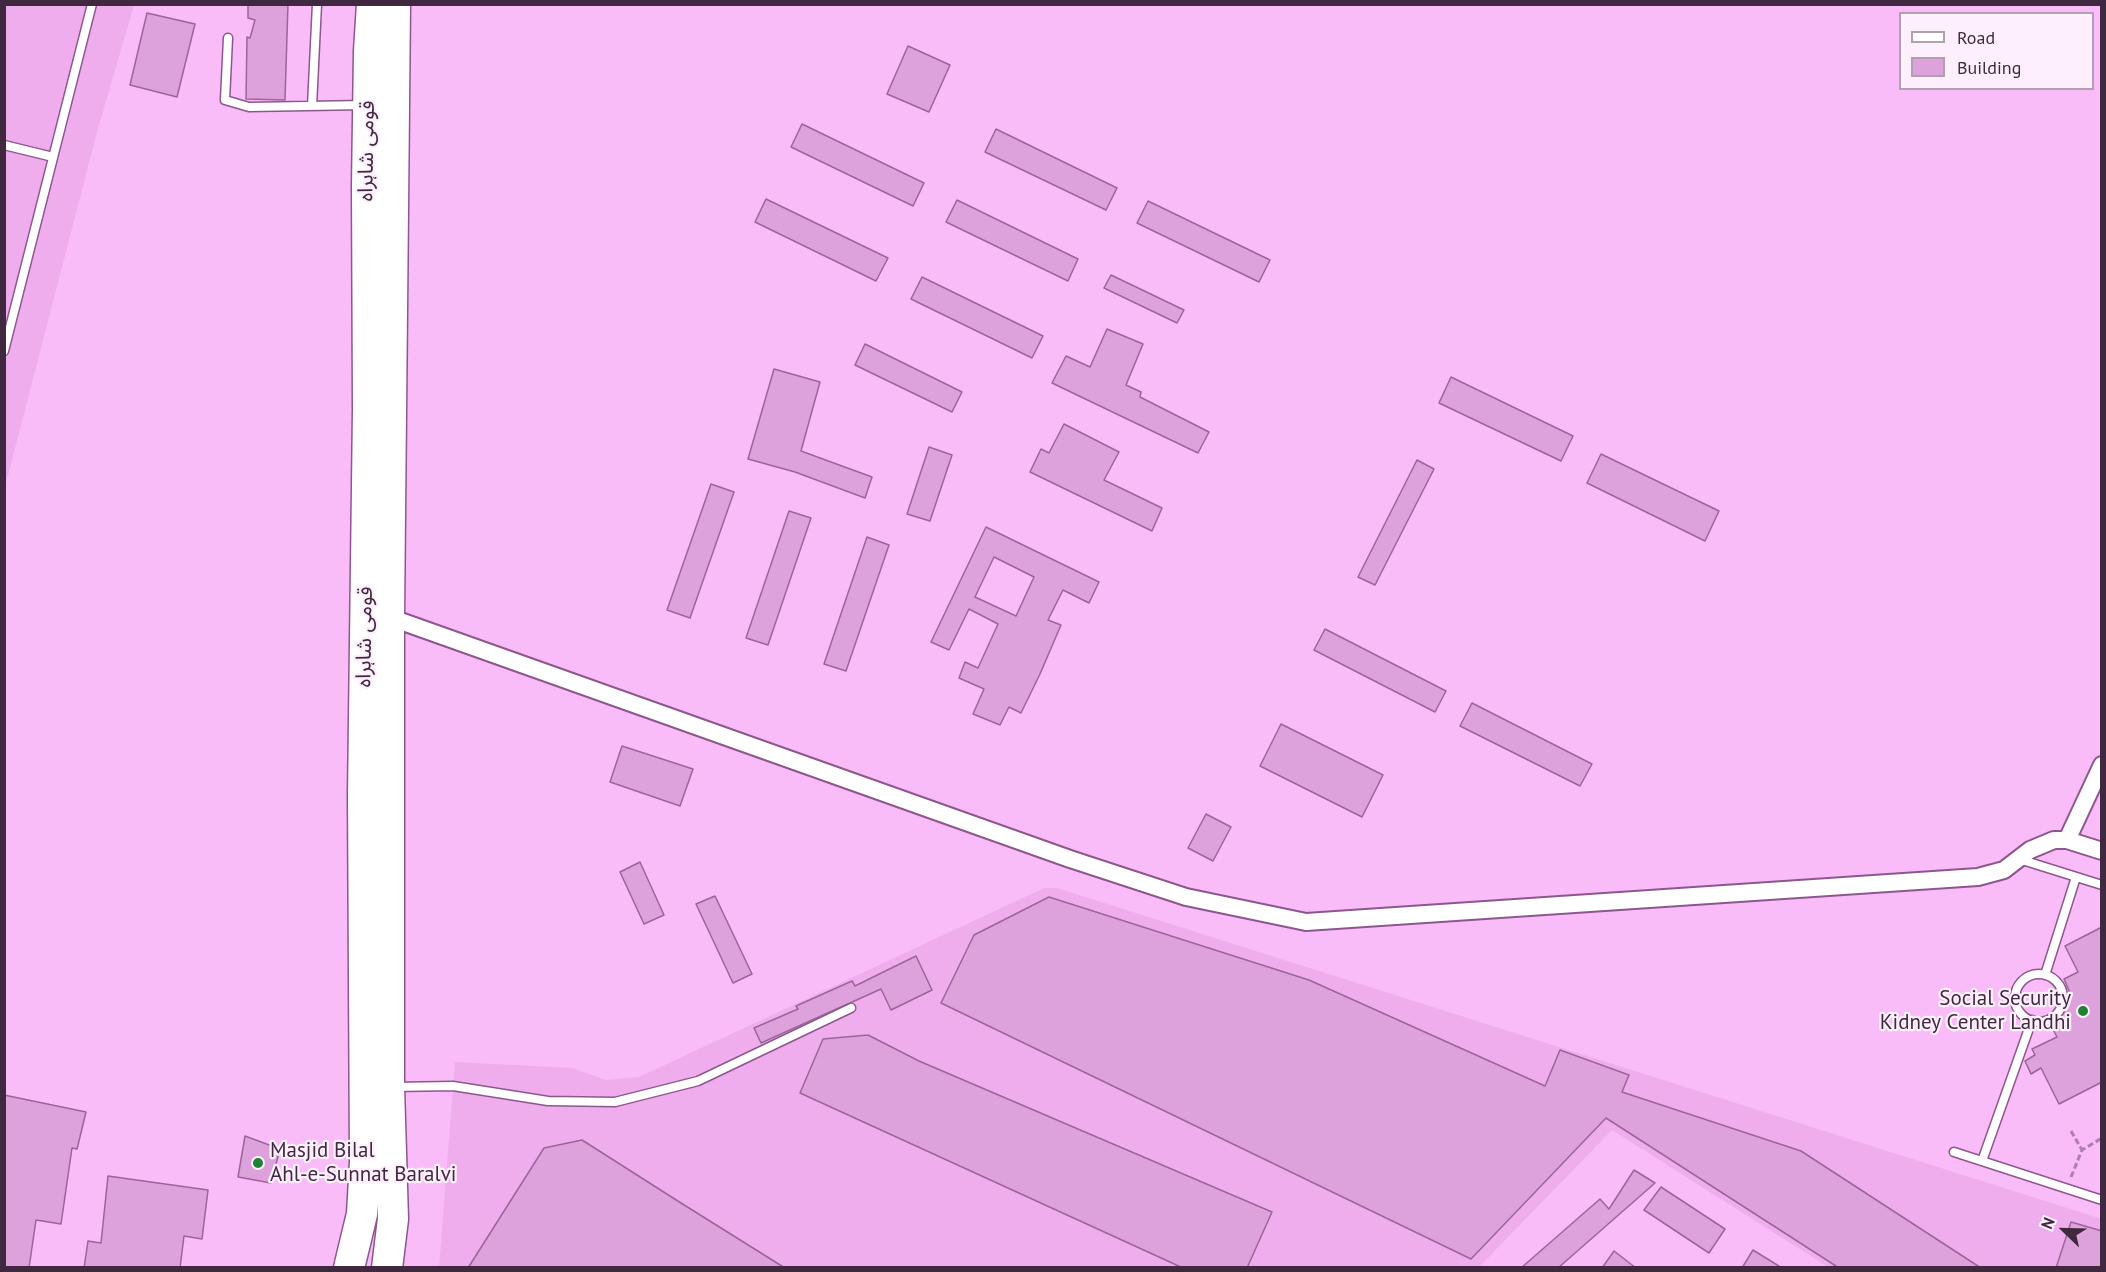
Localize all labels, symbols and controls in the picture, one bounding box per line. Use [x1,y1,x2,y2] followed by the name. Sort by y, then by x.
[1899,12,2094,90] legend
[1957,26,1995,49] text: Road
[1957,56,2021,79] text: Building
[354,100,380,202] street label: قومی شاہراہ
[352,586,378,688] street label: قومی شاہراہ
[1880,986,2071,1036] place label: Social Security Kidney Center Landhi
[2076,1004,2090,1018] marker: Social Security Kidney Center Landhi
[270,1138,456,1188] place label: Masjid Bilal Ahl-e-Sunnat Baralvi
[251,1156,265,1170] marker: Masjid Bilal Ahl-e-Sunnat Baralvi
[2034,1200,2094,1260] north arrow
[2036,1214,2059,1232] text: N

